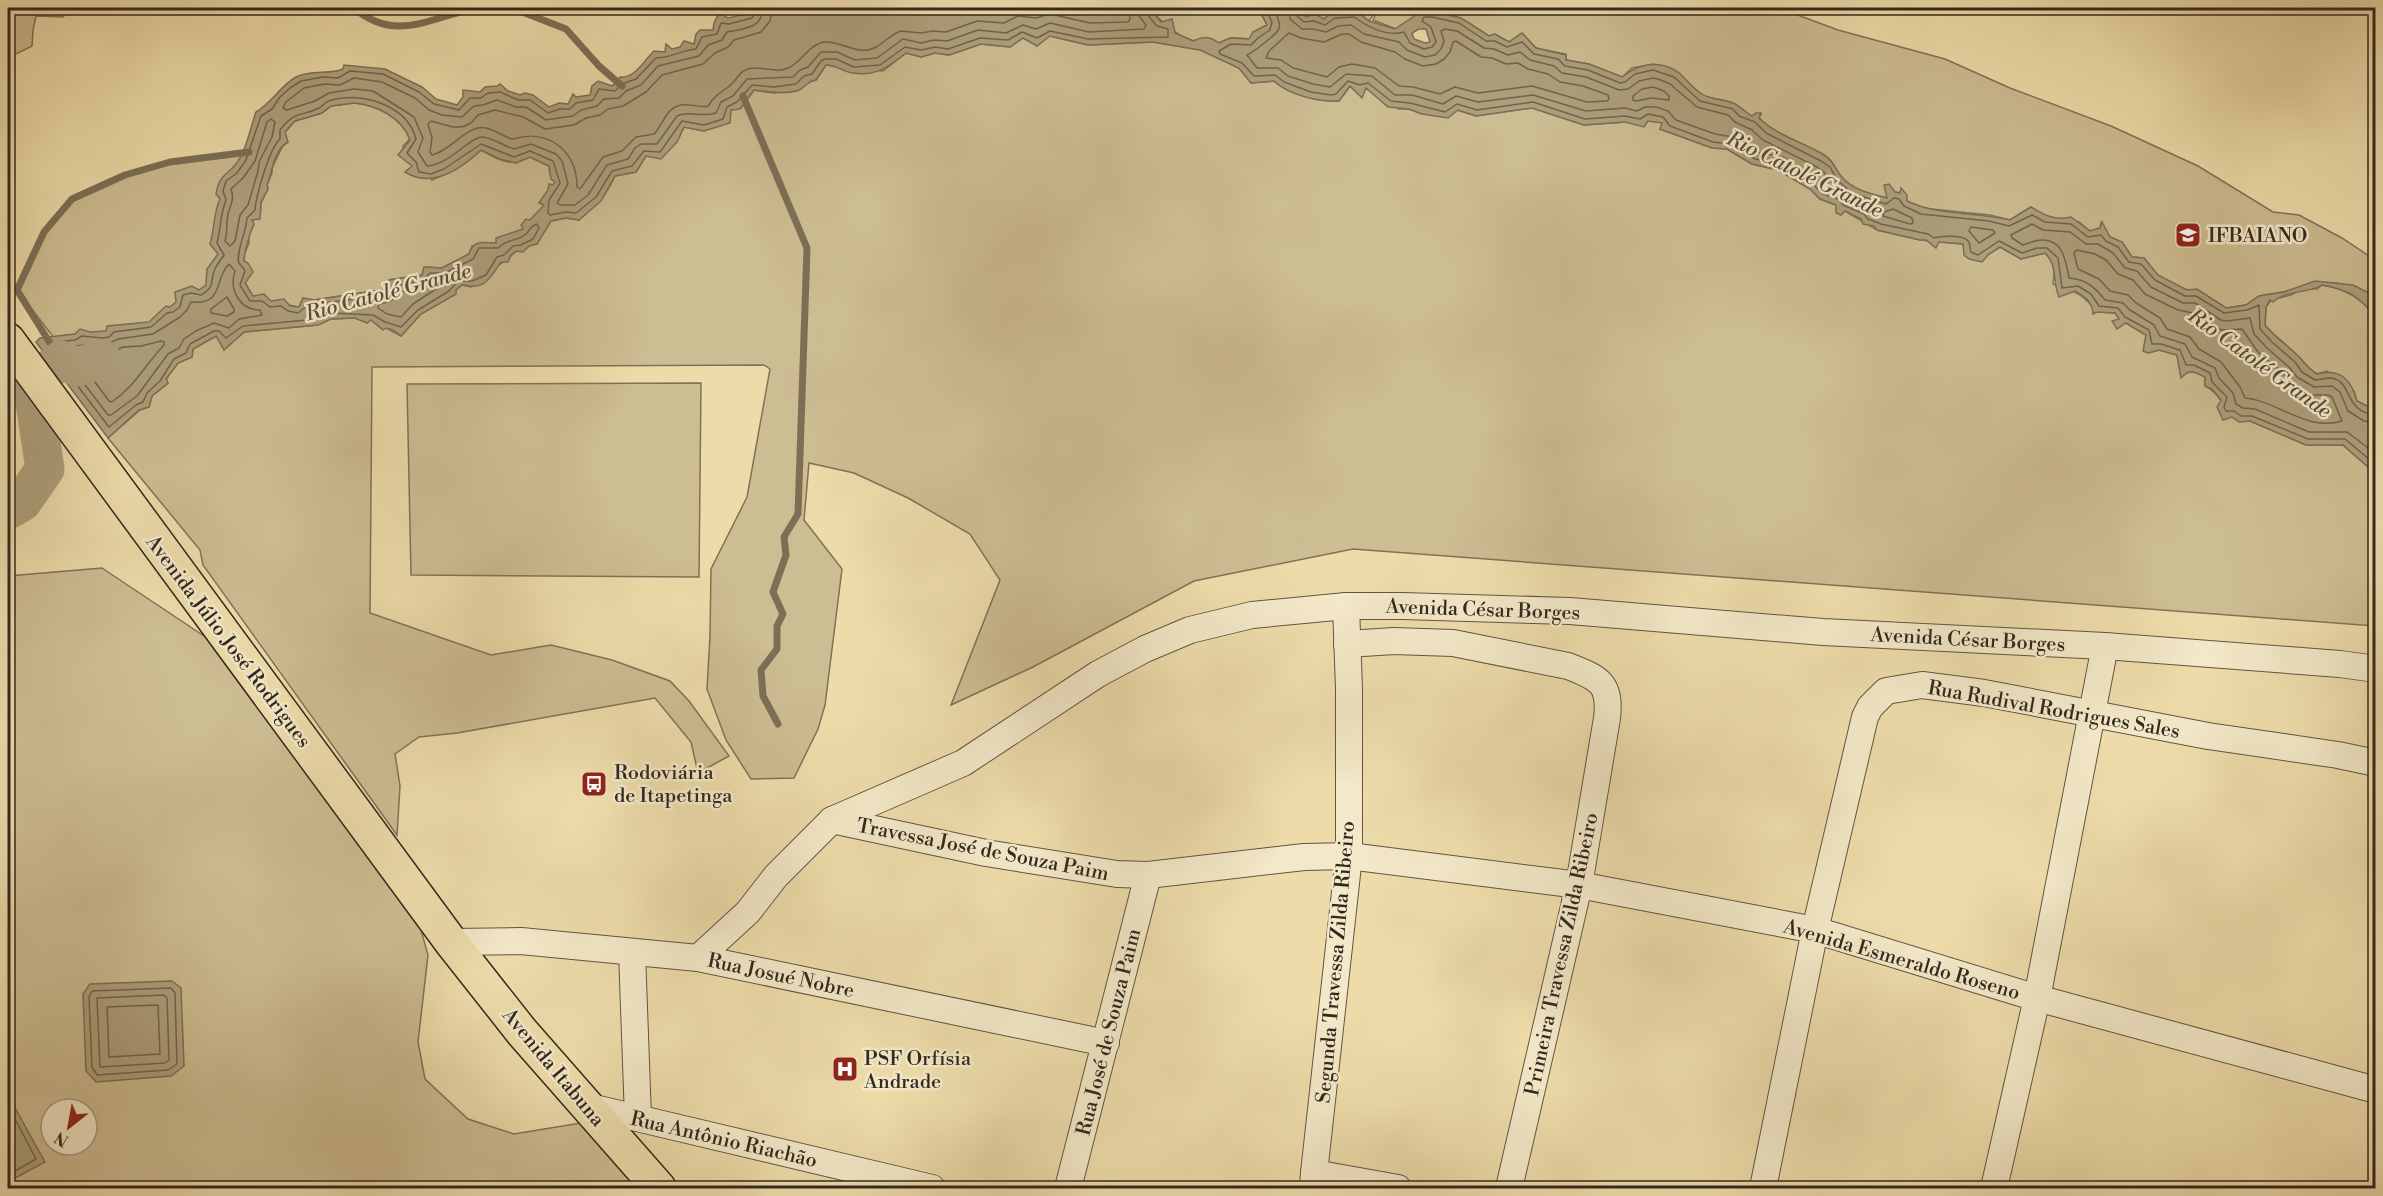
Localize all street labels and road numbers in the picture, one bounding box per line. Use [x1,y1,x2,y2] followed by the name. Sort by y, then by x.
[139,530,316,753] street label: Avenida Júlio José Rodrigues
[1384,595,1581,626] street label: Avenida César Borges
[1869,623,2066,658] street label: Avenida César Borges
[1926,676,2182,745] street label: Rua Rudival Rodrigues Sales
[1520,810,1605,1098] street label: Primeira Travessa Zilda Ribeiro
[854,814,1111,887] street label: Travessa José de Souza Paim
[1312,820,1361,1104] street label: Segunda Travessa Zilda Ribeiro
[1779,914,2023,1006] street label: Avenida Esmeraldo Roseno
[1072,926,1147,1139] street label: Rua José de Souza Paim
[705,949,856,1004] street label: Rua Josué Nobre
[496,1003,610,1133] street label: Avenida Itabuna
[628,1107,819,1174] street label: Rua Antônio Riachão

